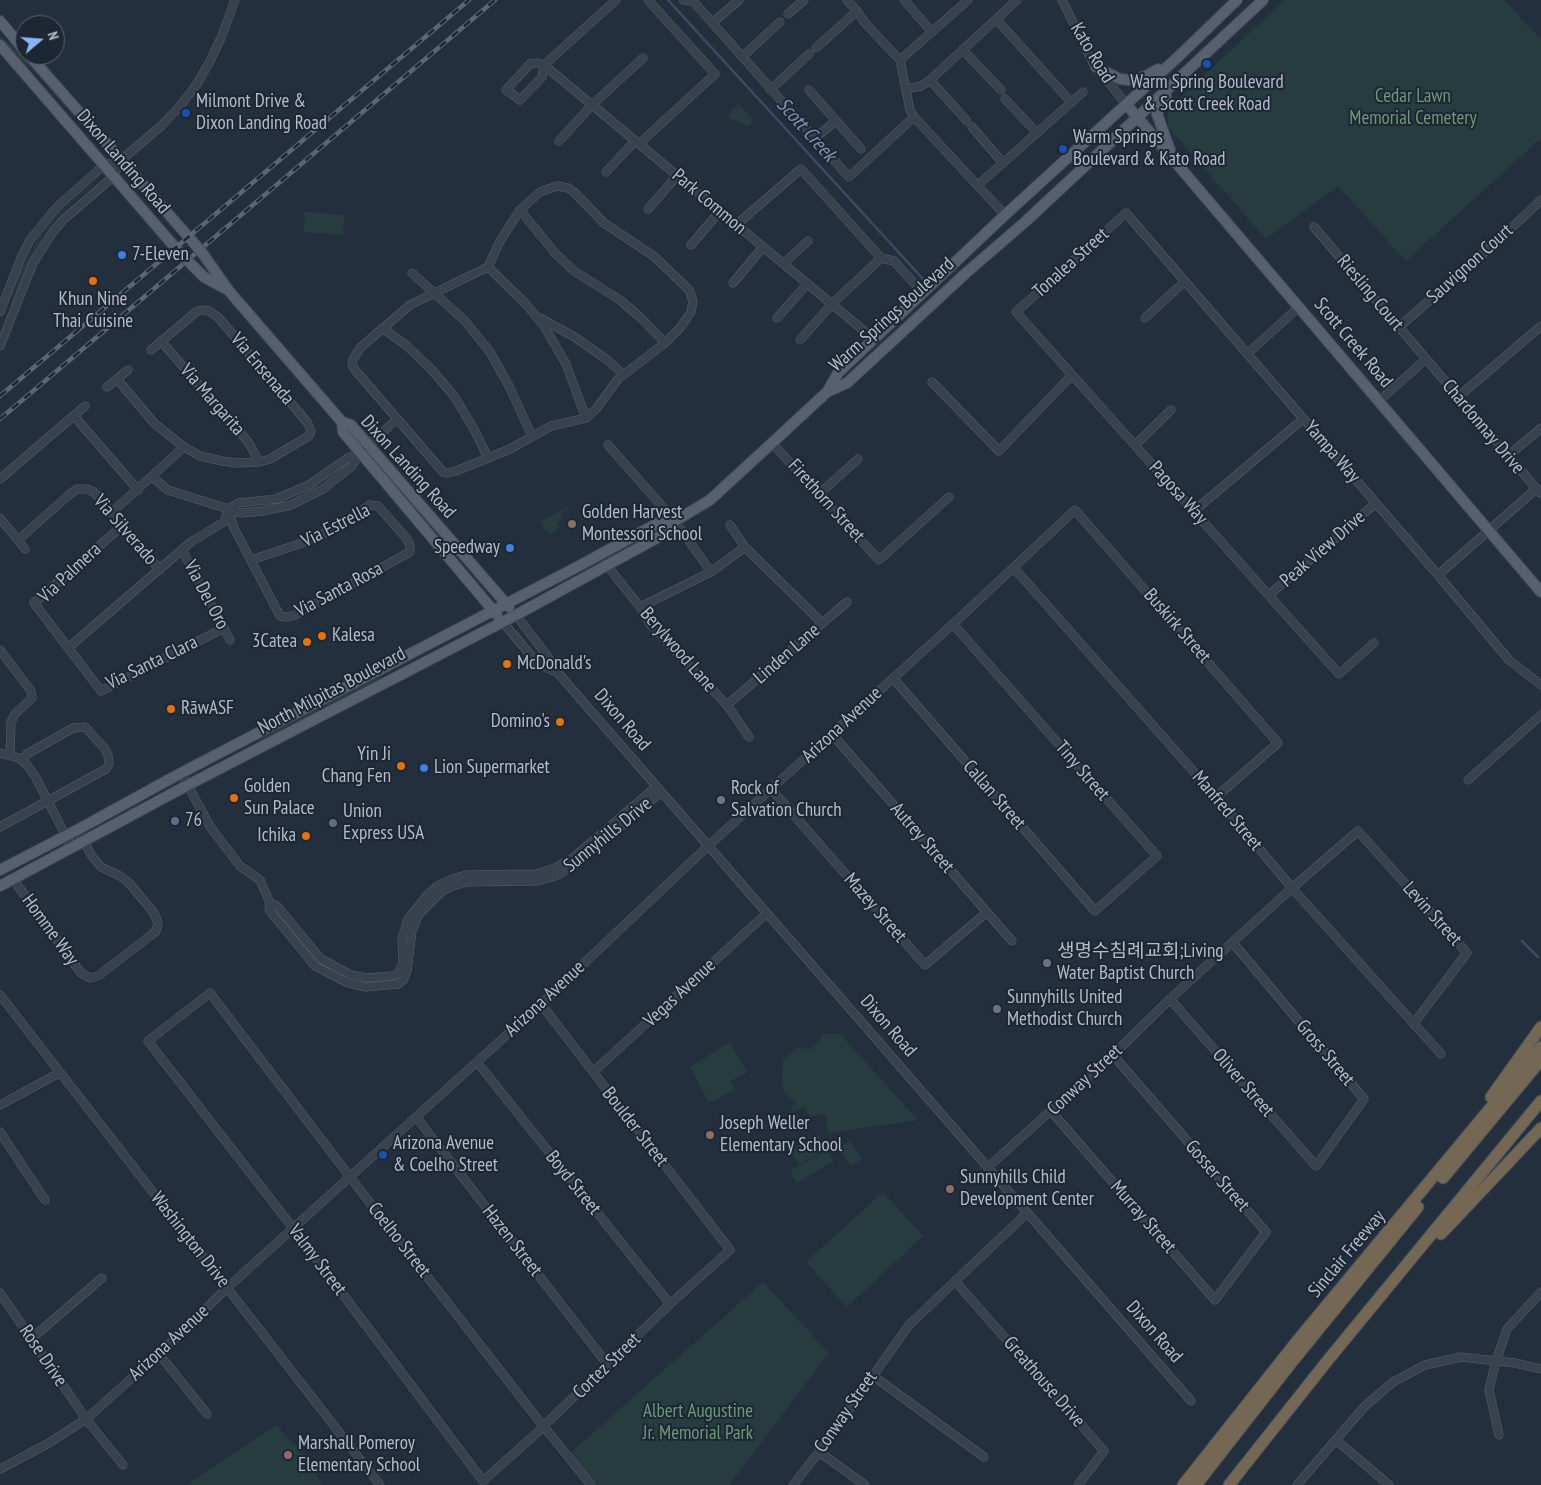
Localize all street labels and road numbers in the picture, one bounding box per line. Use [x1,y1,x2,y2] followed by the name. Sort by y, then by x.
[1065,19,1119,87] street label: Kato Road
[71,105,175,219] street label: Dixon Landing Road
[667,164,751,240] street label: Park Common
[1422,219,1518,309] street label: Sauvignon Court
[1028,223,1114,303] street label: Tonalea Street
[1332,250,1408,336] street label: Riesling Court
[825,253,959,377] street label: Warm Springs Boulevard
[1309,293,1397,393] street label: Scott Creek Road
[225,328,299,410] street label: Via Ensenada
[175,360,249,440] street label: Via Margarita
[1437,375,1529,479] street label: Chardonnay Drive
[356,411,460,523] street label: Dixon Landing Road
[1299,416,1365,488] street label: Yampa Way
[783,455,869,547] street label: Firethorn Street
[1144,457,1212,529] street label: Pagosa Way
[88,490,162,570] street label: Via Silverado
[298,499,374,553] street label: Via Estrella
[1276,506,1370,592] street label: Peak View Drive
[34,538,106,608] street label: Via Palmera
[178,557,234,633] street label: Via Del Oro
[291,557,387,623] street label: Via Santa Rosa
[1139,584,1215,668] street label: Buskirk Street
[635,603,721,697] street label: Berylwood Lane
[749,619,825,689] street label: Linden Lane
[103,631,201,695] street label: Via Santa Clara
[254,642,410,740] street label: North Milpitas Boulevard
[797,682,887,768] street label: Arizona Avenue
[589,684,655,756] street label: Dixon Road
[1050,737,1114,805] street label: Tiny Street
[958,756,1030,834] street label: Callan Street
[1187,766,1267,856] street label: Manfred Street
[559,793,657,877] street label: Sunnyhills Drive
[885,798,959,878] street label: Autrey Street
[839,869,911,947] street label: Mazey Street
[1398,877,1466,951] street label: Levin Street
[17,890,83,970] street label: Homme Way
[639,954,721,1032] street label: Vegas Avenue
[500,956,590,1042] street label: Arizona Avenue
[855,990,921,1062] street label: Dixon Road
[1291,1015,1359,1091] street label: Gross Street
[1043,1040,1127,1120] street label: Conway Street
[1207,1044,1279,1122] street label: Oliver Street
[597,1083,673,1171] street label: Boulder Street
[1180,1136,1254,1216] street label: Gosser Street
[540,1146,606,1220] street label: Boyd Street
[1105,1176,1181,1258] street label: Murray Street
[146,1188,234,1292] street label: Washington Drive
[363,1198,435,1282] street label: Coelho Street
[477,1201,547,1281] street label: Hazen Street
[1304,1206,1390,1302] street label: Sinclair Freeway
[283,1220,351,1300] street label: Valmy Street
[1121,1296,1187,1368] street label: Dixon Road
[124,1300,214,1386] street label: Arizona Avenue
[14,1321,72,1391] street label: Rose Drive
[569,1328,645,1404] street label: Cortez Street
[998,1332,1090,1432] street label: Greathouse Drive
[810,1367,882,1457] street label: Conway Street

